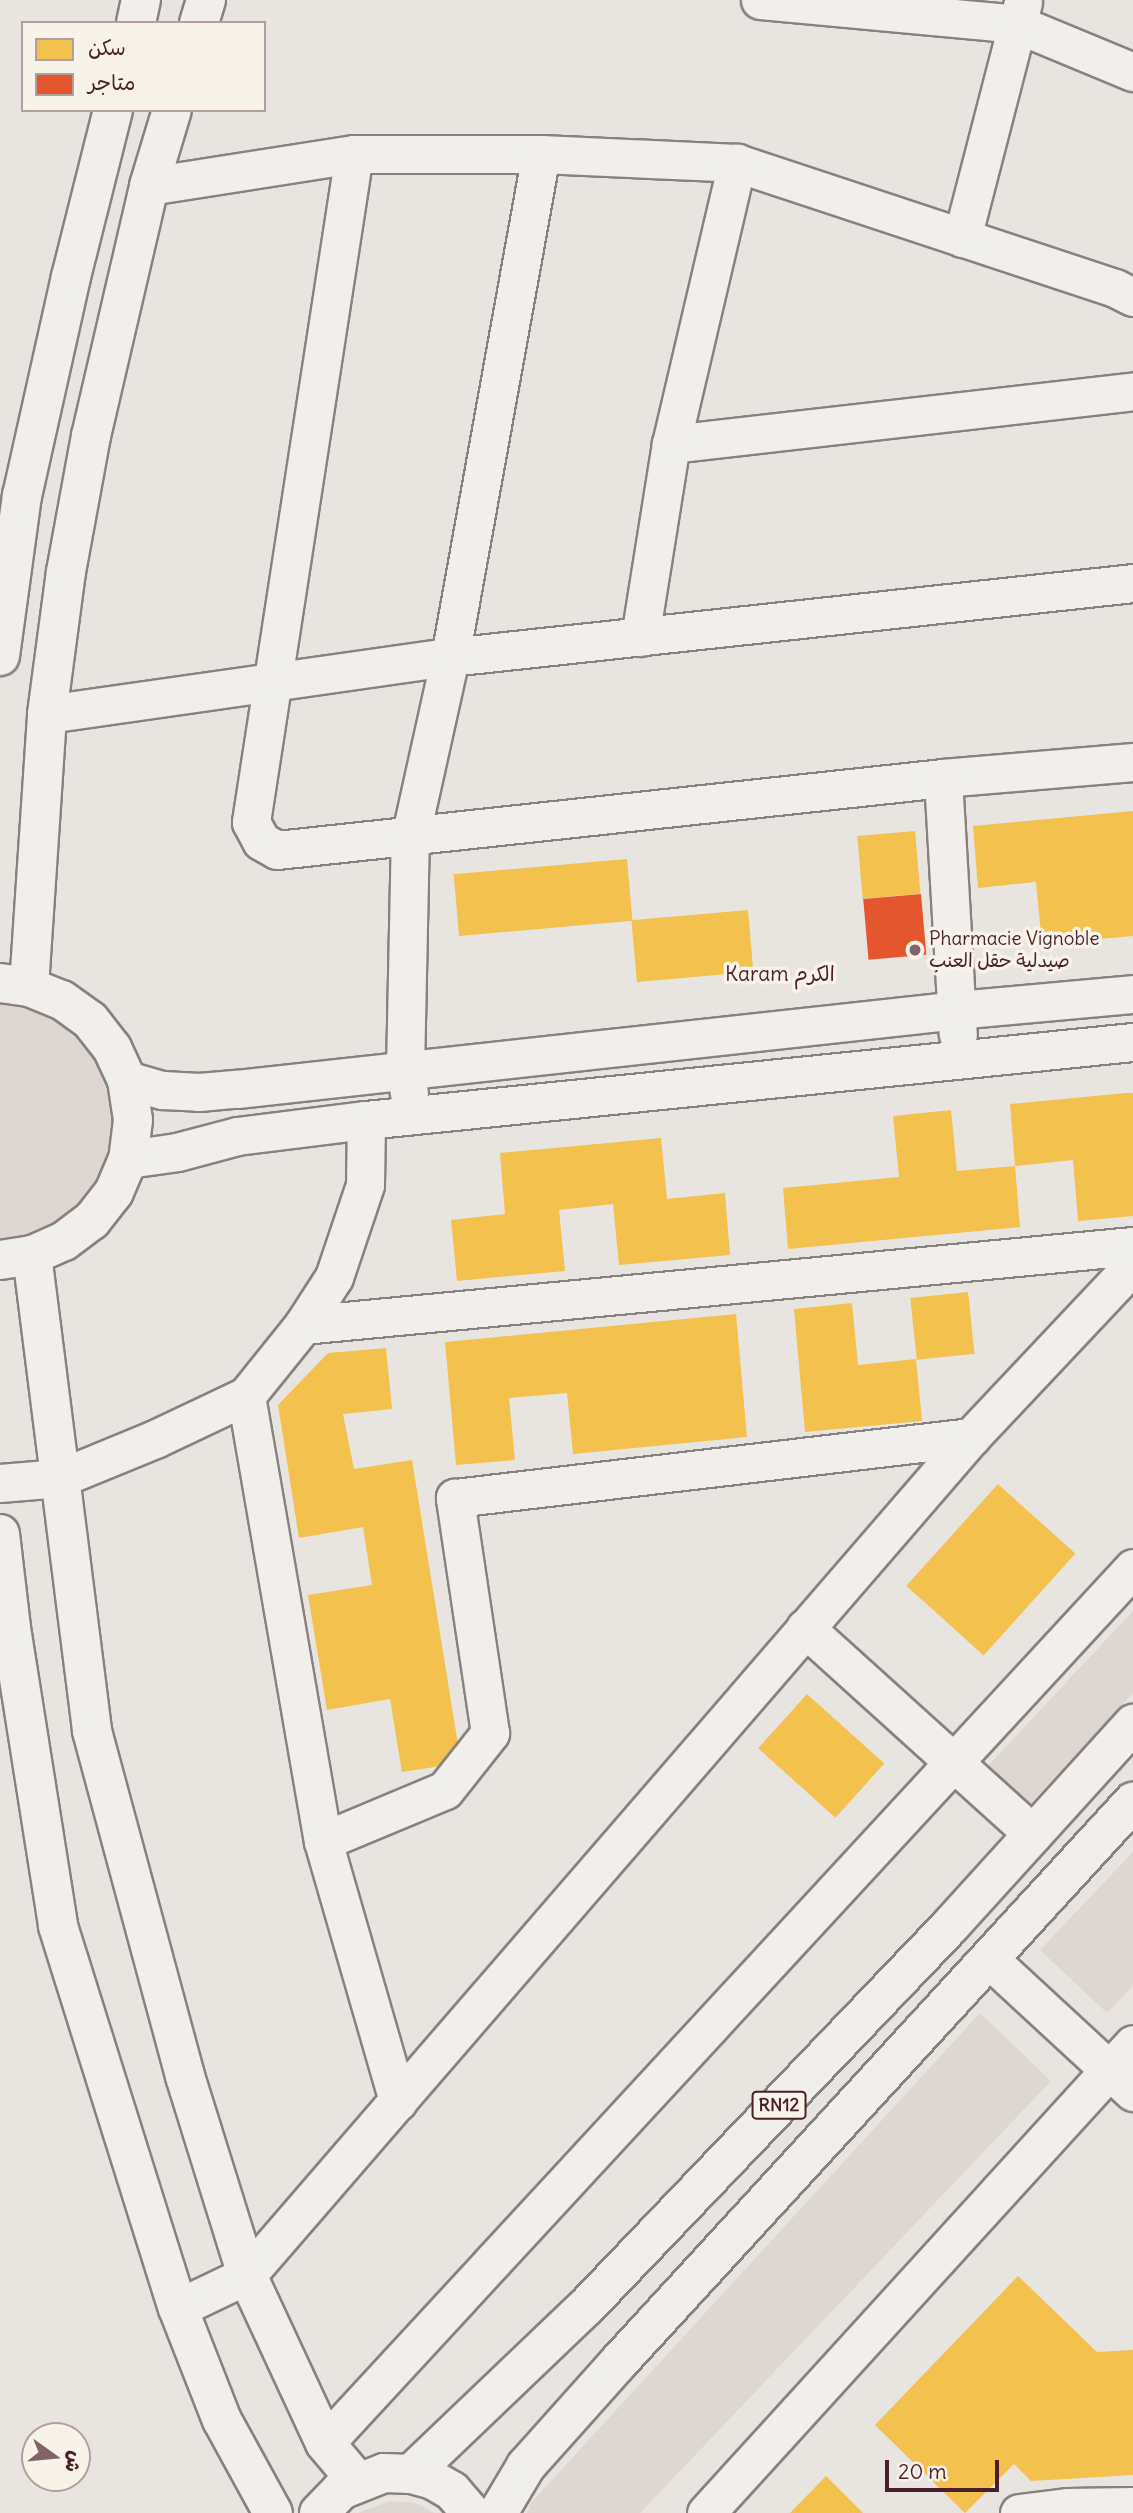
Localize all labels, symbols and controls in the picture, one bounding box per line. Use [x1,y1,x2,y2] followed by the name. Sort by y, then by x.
[21,21,266,112] legend
[88,34,126,61] text: سكن
[88,69,135,96] text: متاجر
[929,928,1099,972] place label: Pharmacie Vignoble صيدلية حقل العنب
[907,942,923,958] marker: Pharmacie Vignoble صيدلية حقل العنب
[725,961,835,987] district label: Karam الكرم
[751,2090,807,2120] road number: RN12
[21,2422,91,2492] north arrow
[888,2446,1002,2490] scale bar
[60,2449,89,2475] text: ش
[898,2458,947,2485] text: 20 m

